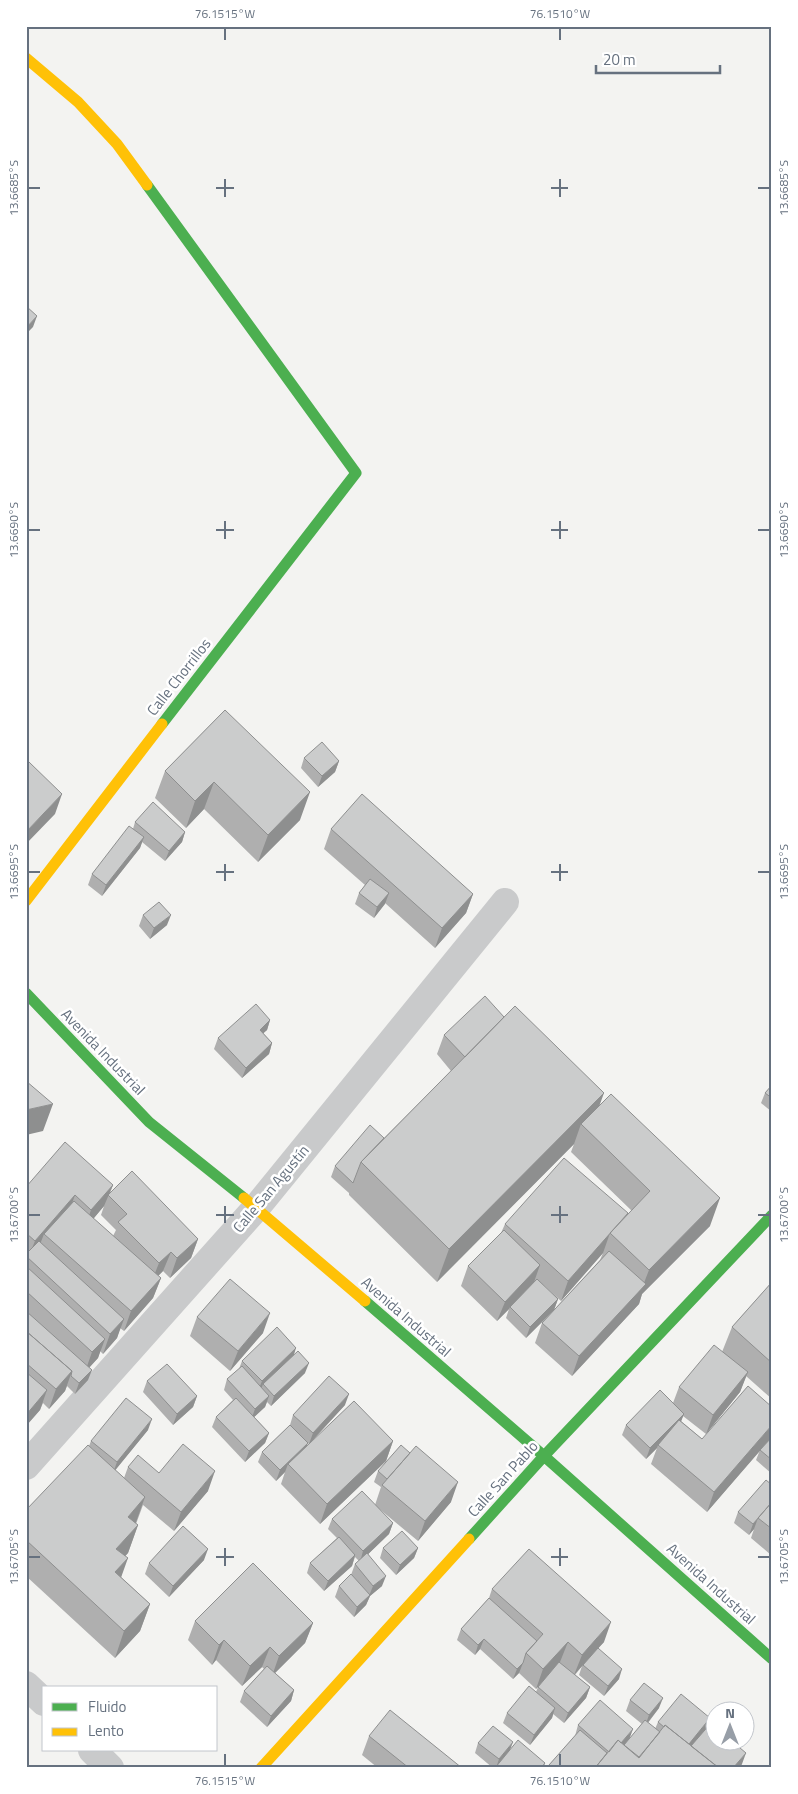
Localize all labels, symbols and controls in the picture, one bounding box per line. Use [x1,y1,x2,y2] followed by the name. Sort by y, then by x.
[195,4,255,23] text: 76.1515°W
[530,4,590,23] text: 76.1510°W
[596,42,719,74] scale bar
[603,48,636,71] text: 20 m
[4,160,23,216] text: 13.6685°S
[774,160,793,216] text: 13.6685°S
[4,502,23,558] text: 13.6690°S
[774,502,793,558] text: 13.6690°S
[141,633,216,720] street label: Calle Chorrillos
[4,844,23,900] text: 13.6695°S
[774,844,793,900] text: 13.6695°S
[56,1003,151,1100] street label: Avenida Industrial
[227,1140,314,1238] street label: Calle San Agustín
[4,1187,23,1243] text: 13.6700°S
[774,1187,793,1243] text: 13.6700°S
[356,1271,456,1362] street label: Avenida Industrial
[462,1435,543,1522] street label: Calle San Pablo
[4,1529,23,1585] text: 13.6705°S
[774,1529,793,1585] text: 13.6705°S
[662,1537,761,1630] street label: Avenida Industrial
[42,1686,218,1752] legend
[88,1695,127,1718] text: Fluido
[706,1702,756,1752] north arrow
[725,1702,735,1723] text: N
[88,1719,124,1742] text: Lento
[195,1771,255,1790] text: 76.1515°W
[530,1771,590,1790] text: 76.1510°W

